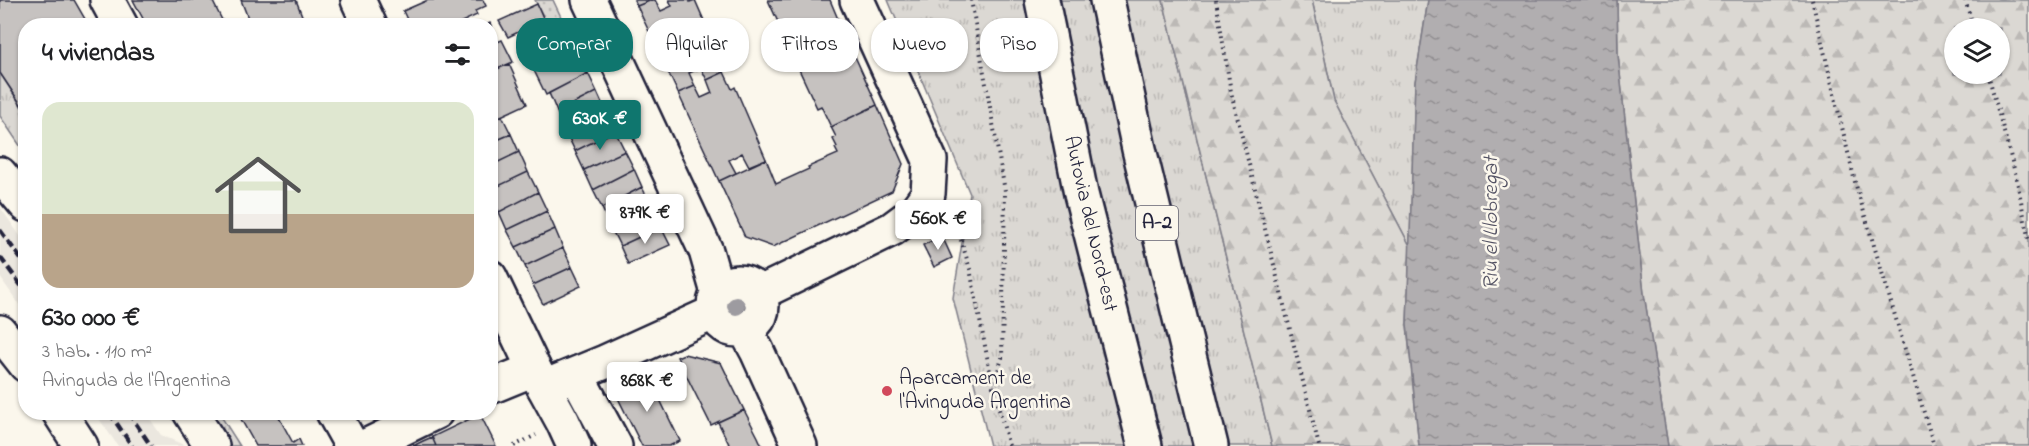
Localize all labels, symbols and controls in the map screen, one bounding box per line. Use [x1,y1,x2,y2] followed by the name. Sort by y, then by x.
[516,18,633,72] chip: Comprar
[645,18,749,72] chip: Alquilar
[761,18,859,72] chip: Filtros
[871,18,968,72] chip: Nuevo
[980,18,1058,72] chip: Piso
[1944,18,2010,84] map controls
[1944,18,2010,84] button: layers
[42,35,155,73] text: 4 viviendas
[441,38,474,71] icon: filters
[551,100,649,151] pin: 630K €
[573,105,627,134] text: 630K €
[1055,133,1125,315] street label: Autovia del Nord-est
[204,141,312,249] icon: home
[1476,154,1508,290] water label: Riu el Llobregat
[596,194,694,245] pin: 879K €
[620,199,670,228] text: 879K €
[889,200,987,251] pin: 560K €
[909,205,967,234] text: 560K €
[1136,206,1178,240] road number: A-2
[42,300,140,338] text: 630 000 €
[42,338,152,367] text: 3 hab. · 110 m²
[598,362,696,413] pin: 868K €
[899,364,1071,420] place label: Aparcament de l'Avinguda Argentina
[42,367,231,396] text: Avinguda de l'Argentina
[621,367,673,396] text: 868K €
[880,384,894,398] marker: Aparcament de l'Avinguda Argentina

